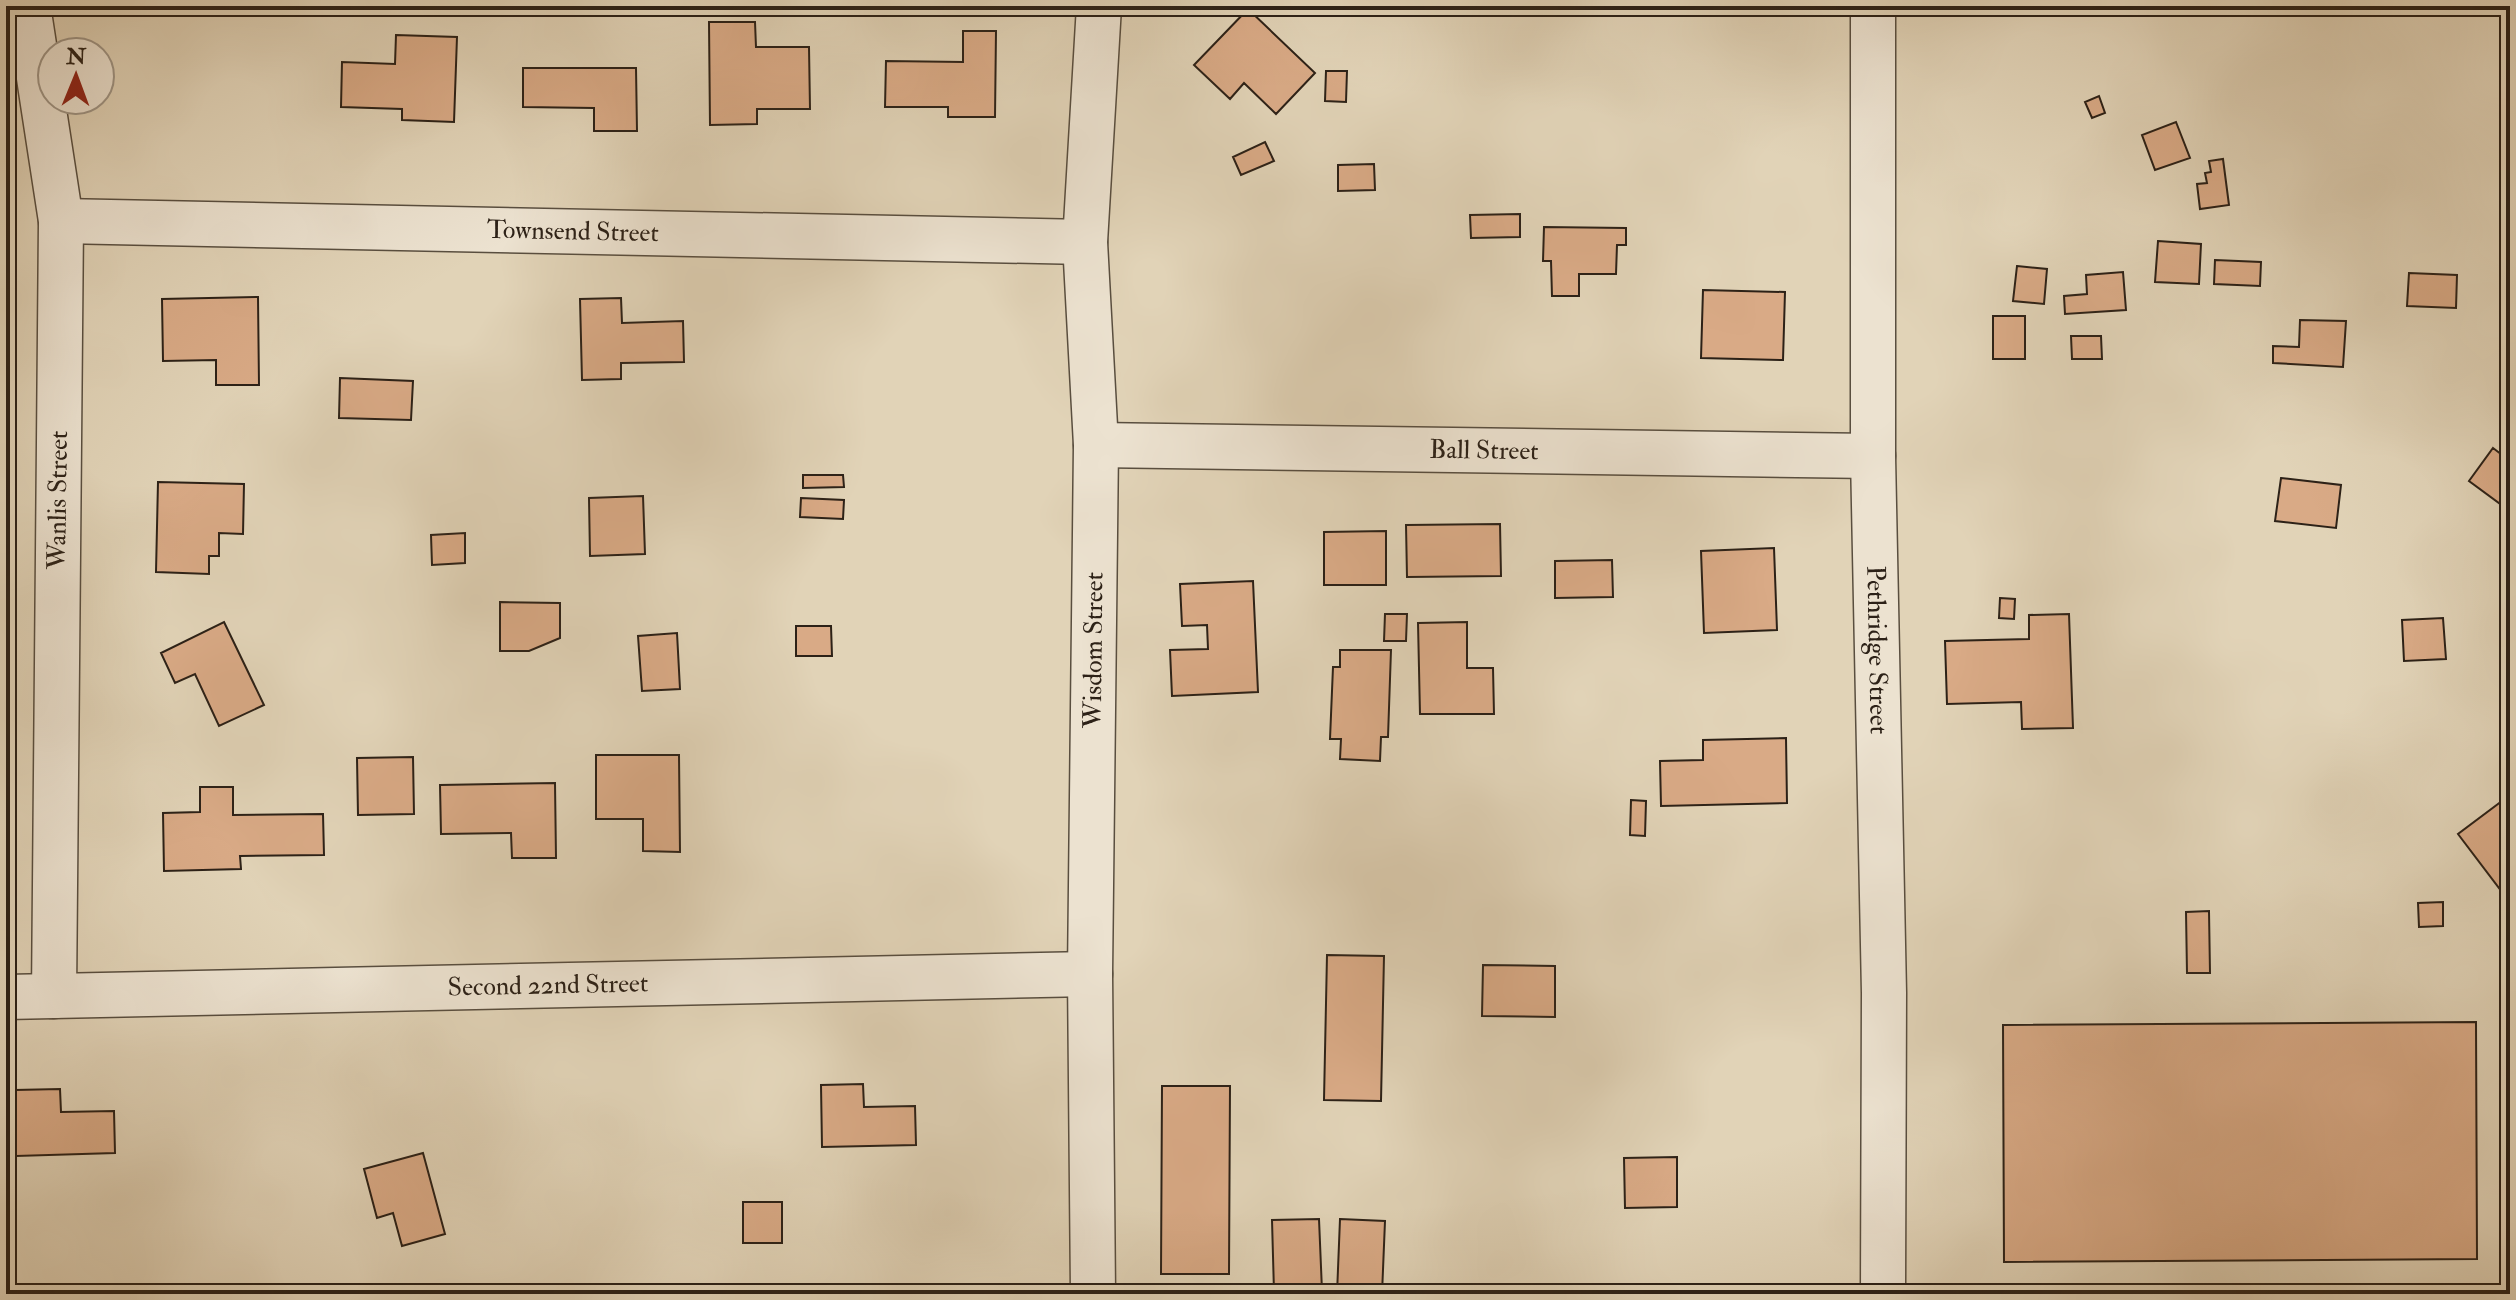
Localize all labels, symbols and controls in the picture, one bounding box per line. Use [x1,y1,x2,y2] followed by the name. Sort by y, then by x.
[36,36,116,116] north arrow
[65,43,87,71] text: N
[487,214,659,249] street label: Townsend Street
[41,430,75,571] street label: Wanlis Street
[1429,434,1539,467] street label: Ball Street
[1859,565,1895,735] street label: Pethridge Street
[1077,572,1111,729] street label: Wisdom Street
[447,967,649,1004] street label: Second 22nd Street

